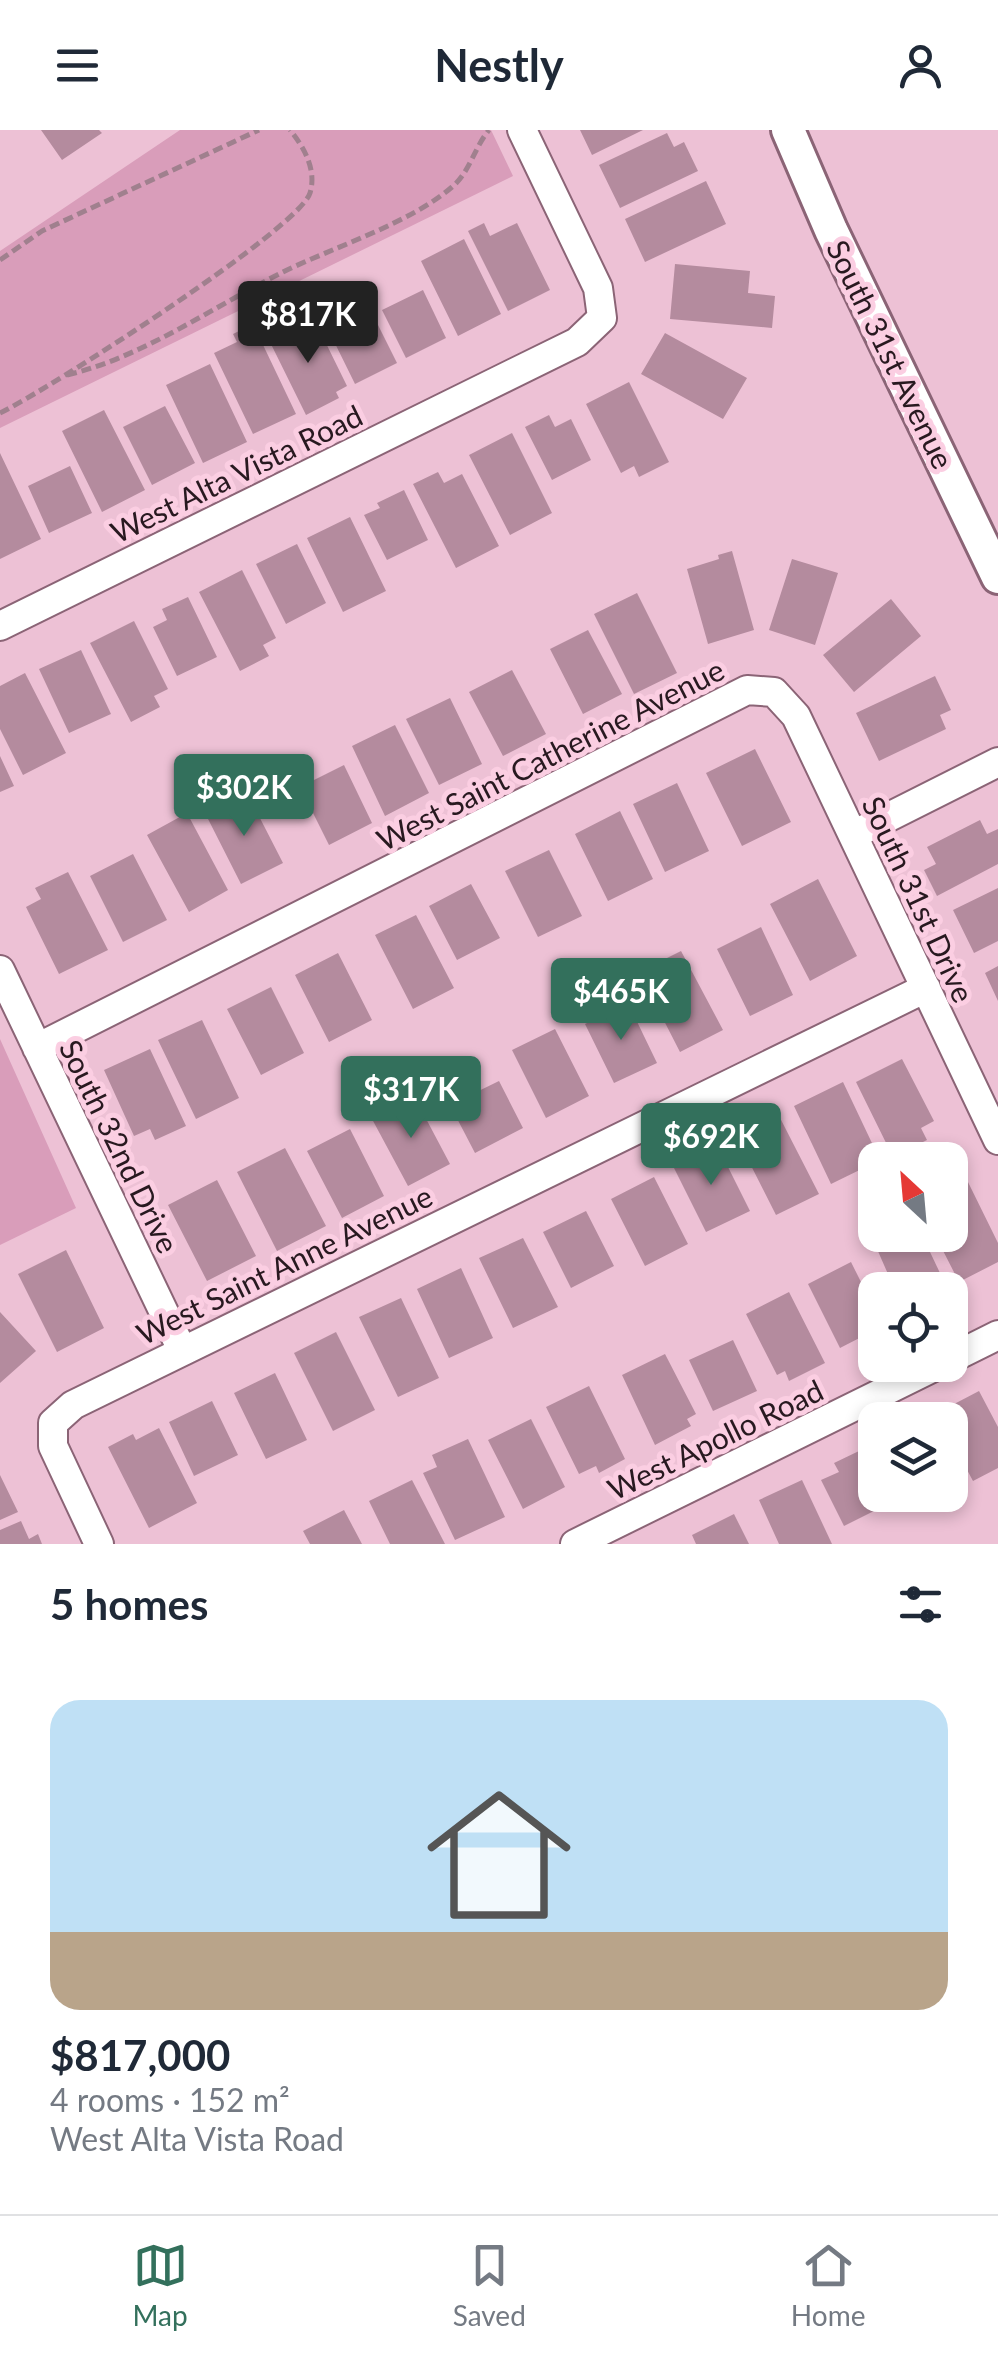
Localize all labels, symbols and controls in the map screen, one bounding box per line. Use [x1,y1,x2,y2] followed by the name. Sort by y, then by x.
[50,38,105,93] icon: menu
[434,38,564,92] text: Nestly
[893,38,948,93] icon: person
[820,234,962,474] street label: South 31st Avenue
[238,281,378,366] pin: $817K
[260,294,356,333] text: $817K
[104,396,368,550] street label: West Alta Vista Road
[371,651,729,857] street label: West Saint Catherine Avenue
[174,754,314,839] pin: $302K
[196,767,292,806] text: $302K
[856,790,982,1008] street label: South 31st Drive
[551,958,691,1043] pin: $465K
[573,971,669,1010] text: $465K
[53,1034,187,1258] street label: South 32nd Drive
[341,1056,481,1141] pin: $317K
[363,1069,459,1108] text: $317K
[641,1103,781,1188] pin: $692K
[663,1116,759,1155] text: $692K
[858,1142,968,1252] north arrow
[858,1142,968,1512] map controls
[130,1177,438,1351] street label: West Saint Anne Avenue
[858,1272,968,1382] button: locate
[601,1371,829,1507] street label: West Apollo Road
[858,1402,968,1512] button: layers
[893,1577,948,1632] icon: filters
[50,1579,208,1629] text: 5 homes
[409,1765,589,1945] icon: home
[50,2030,230,2080] text: $817,000
[50,2080,290,2119] text: 4 rooms · 152 m²
[50,2119,344,2158] text: West Alta Vista Road
[133,2238,188,2332] tab: Map
[453,2238,526,2332] tab: Saved
[791,2238,865,2332] tab: Home

